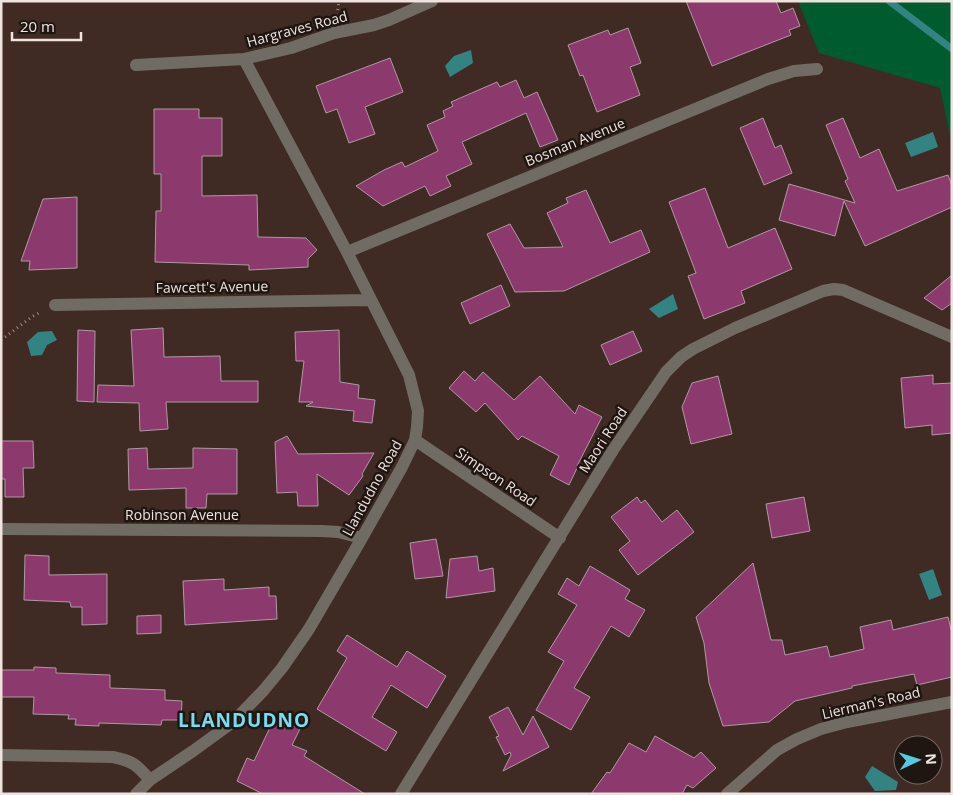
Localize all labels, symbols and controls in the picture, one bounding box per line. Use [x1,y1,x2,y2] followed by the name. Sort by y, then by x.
[244,6,349,51] street label: Hargraves Road
[12,10,81,42] scale bar
[20,16,55,36] text: 20 m
[522,113,628,170] street label: Bosman Avenue
[156,276,269,297] street label: Fawcett's Avenue
[574,403,631,476] street label: Maori Road
[337,436,406,539] street label: Llandudno Road
[452,443,540,511] street label: Simpson Road
[125,505,239,524] street label: Robinson Avenue
[820,682,922,723] street label: Lierman's Road
[178,707,310,733] district label: LLANDUDNO
[893,735,943,785] north arrow
[922,753,941,765] text: N

